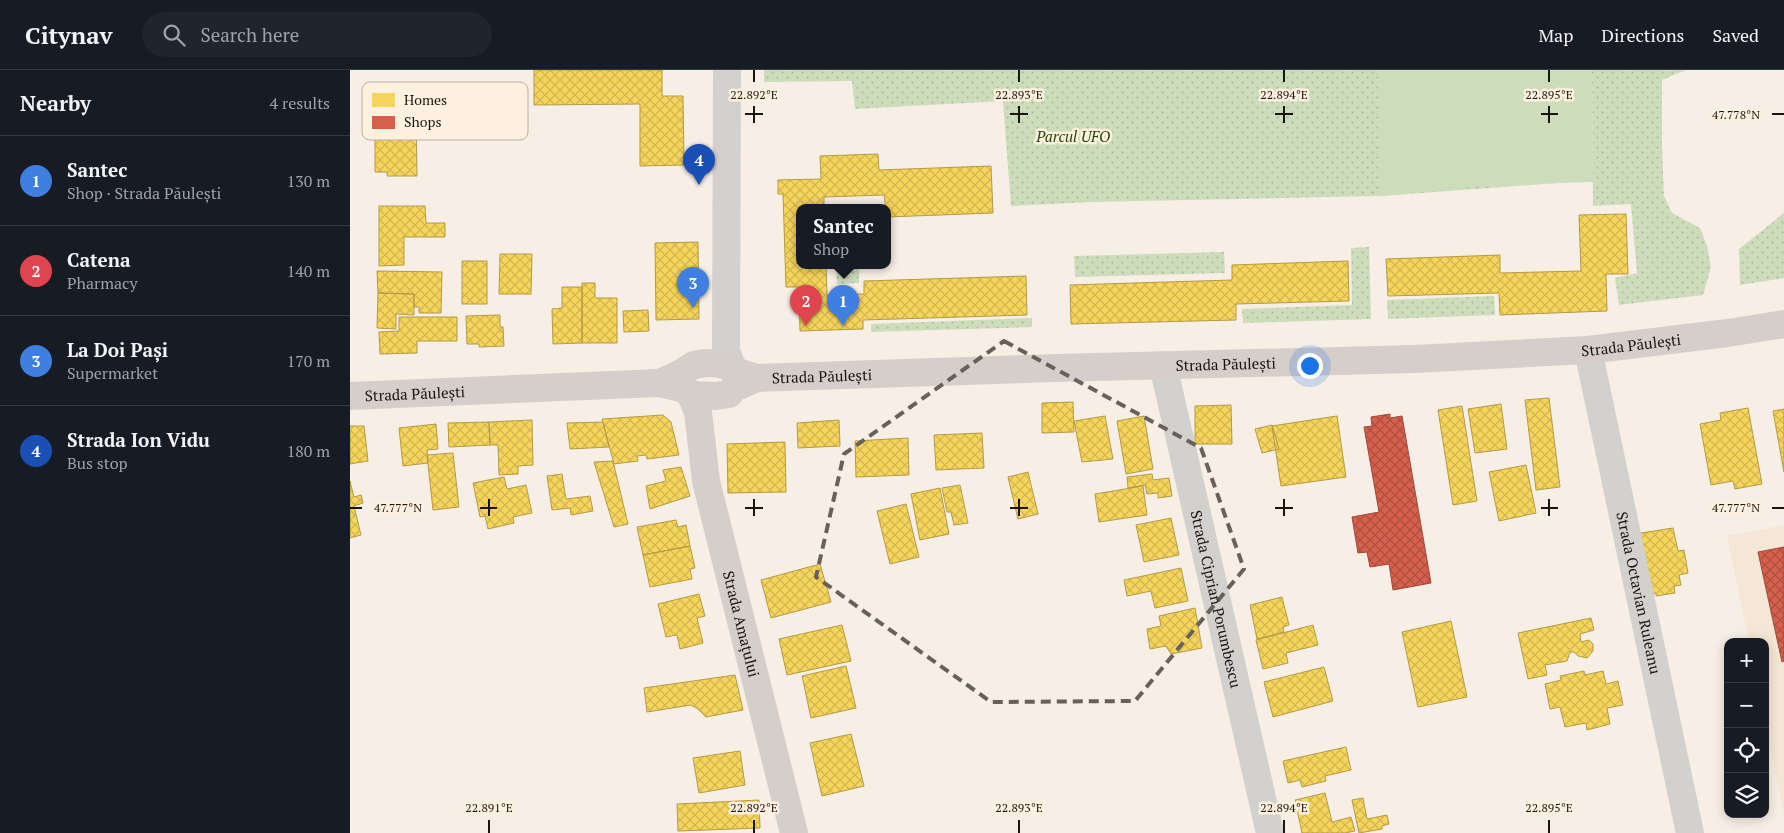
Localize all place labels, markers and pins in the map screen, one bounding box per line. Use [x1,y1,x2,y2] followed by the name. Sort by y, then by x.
[683,144,715,185] pin: 4
[677,267,709,308] pin: 3
[790,285,822,326] pin: 2
[827,285,859,326] pin: 1

